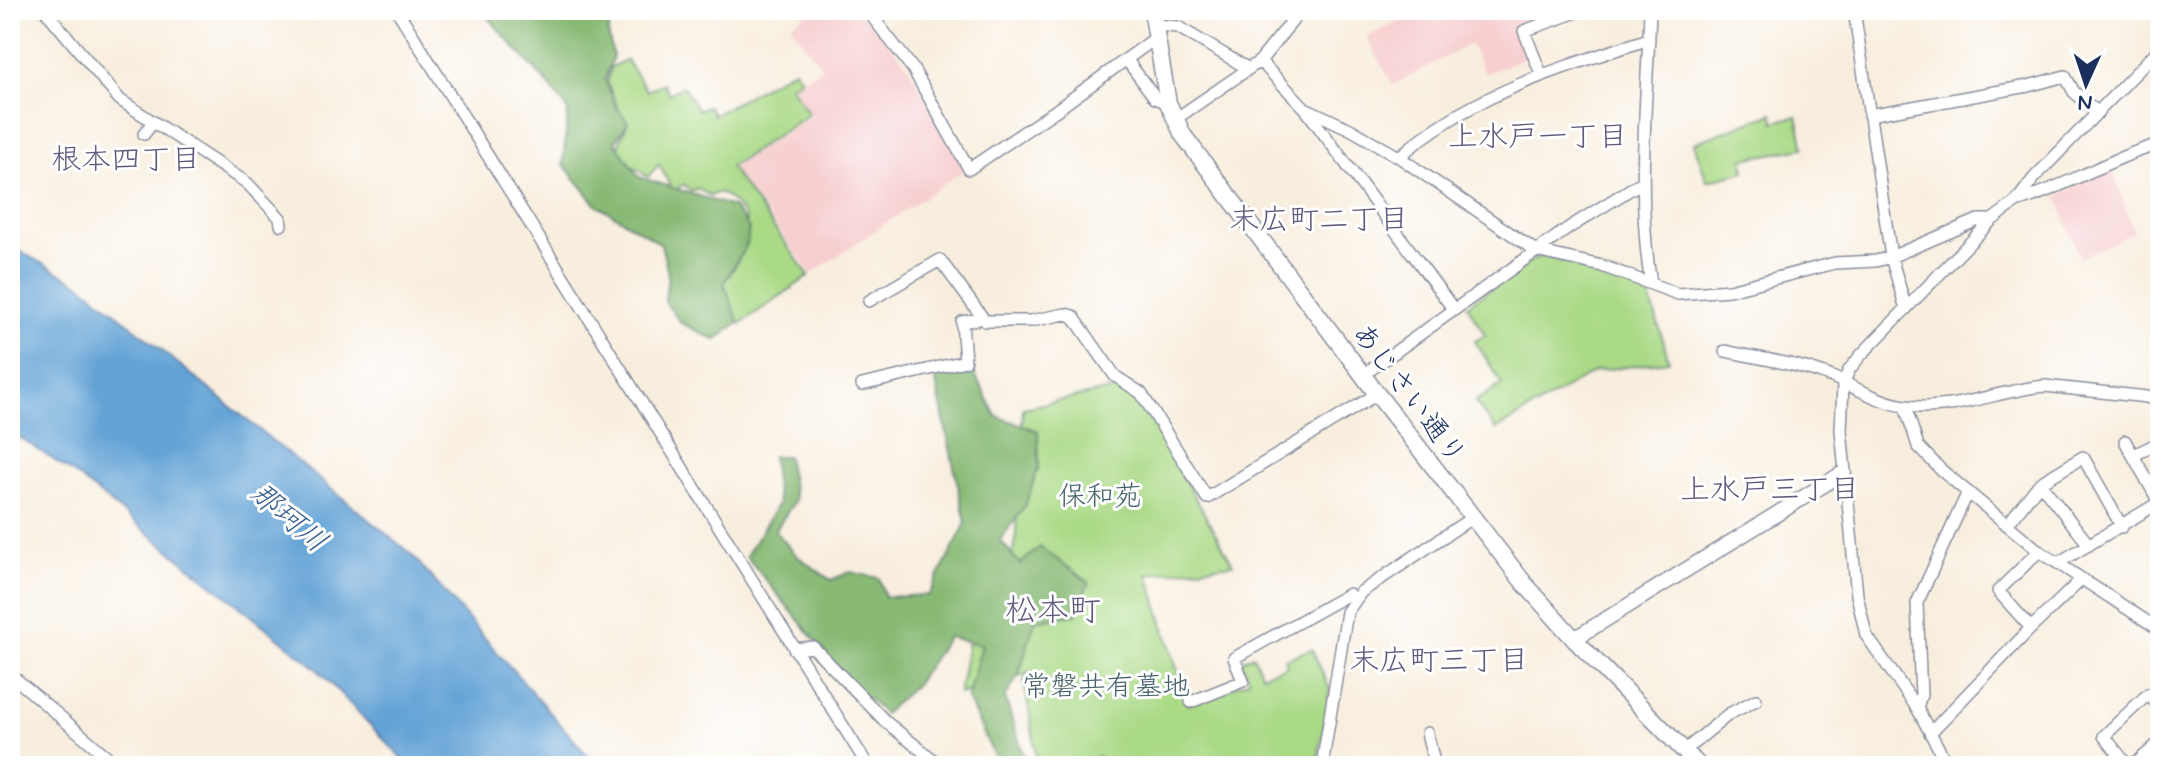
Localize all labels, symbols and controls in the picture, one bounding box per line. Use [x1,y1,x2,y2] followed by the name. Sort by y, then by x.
[2046,44,2126,124] north arrow
[2077,88,2093,116] text: N
[1448,118,1628,157] district label: 上水戸一丁目
[51,141,201,180] district label: 根本四丁目
[1229,201,1409,240] district label: 末広町二丁目
[1343,316,1473,473] street label: あじさい通り
[1680,471,1860,510] district label: 上水戸三丁目
[241,474,335,562] water label: 那珂川
[1058,479,1142,516] park label: 保和苑
[1005,590,1101,632] district label: 松本町
[1349,642,1529,681] district label: 末広町三丁目
[1022,669,1190,706] park label: 常磐共有墓地

